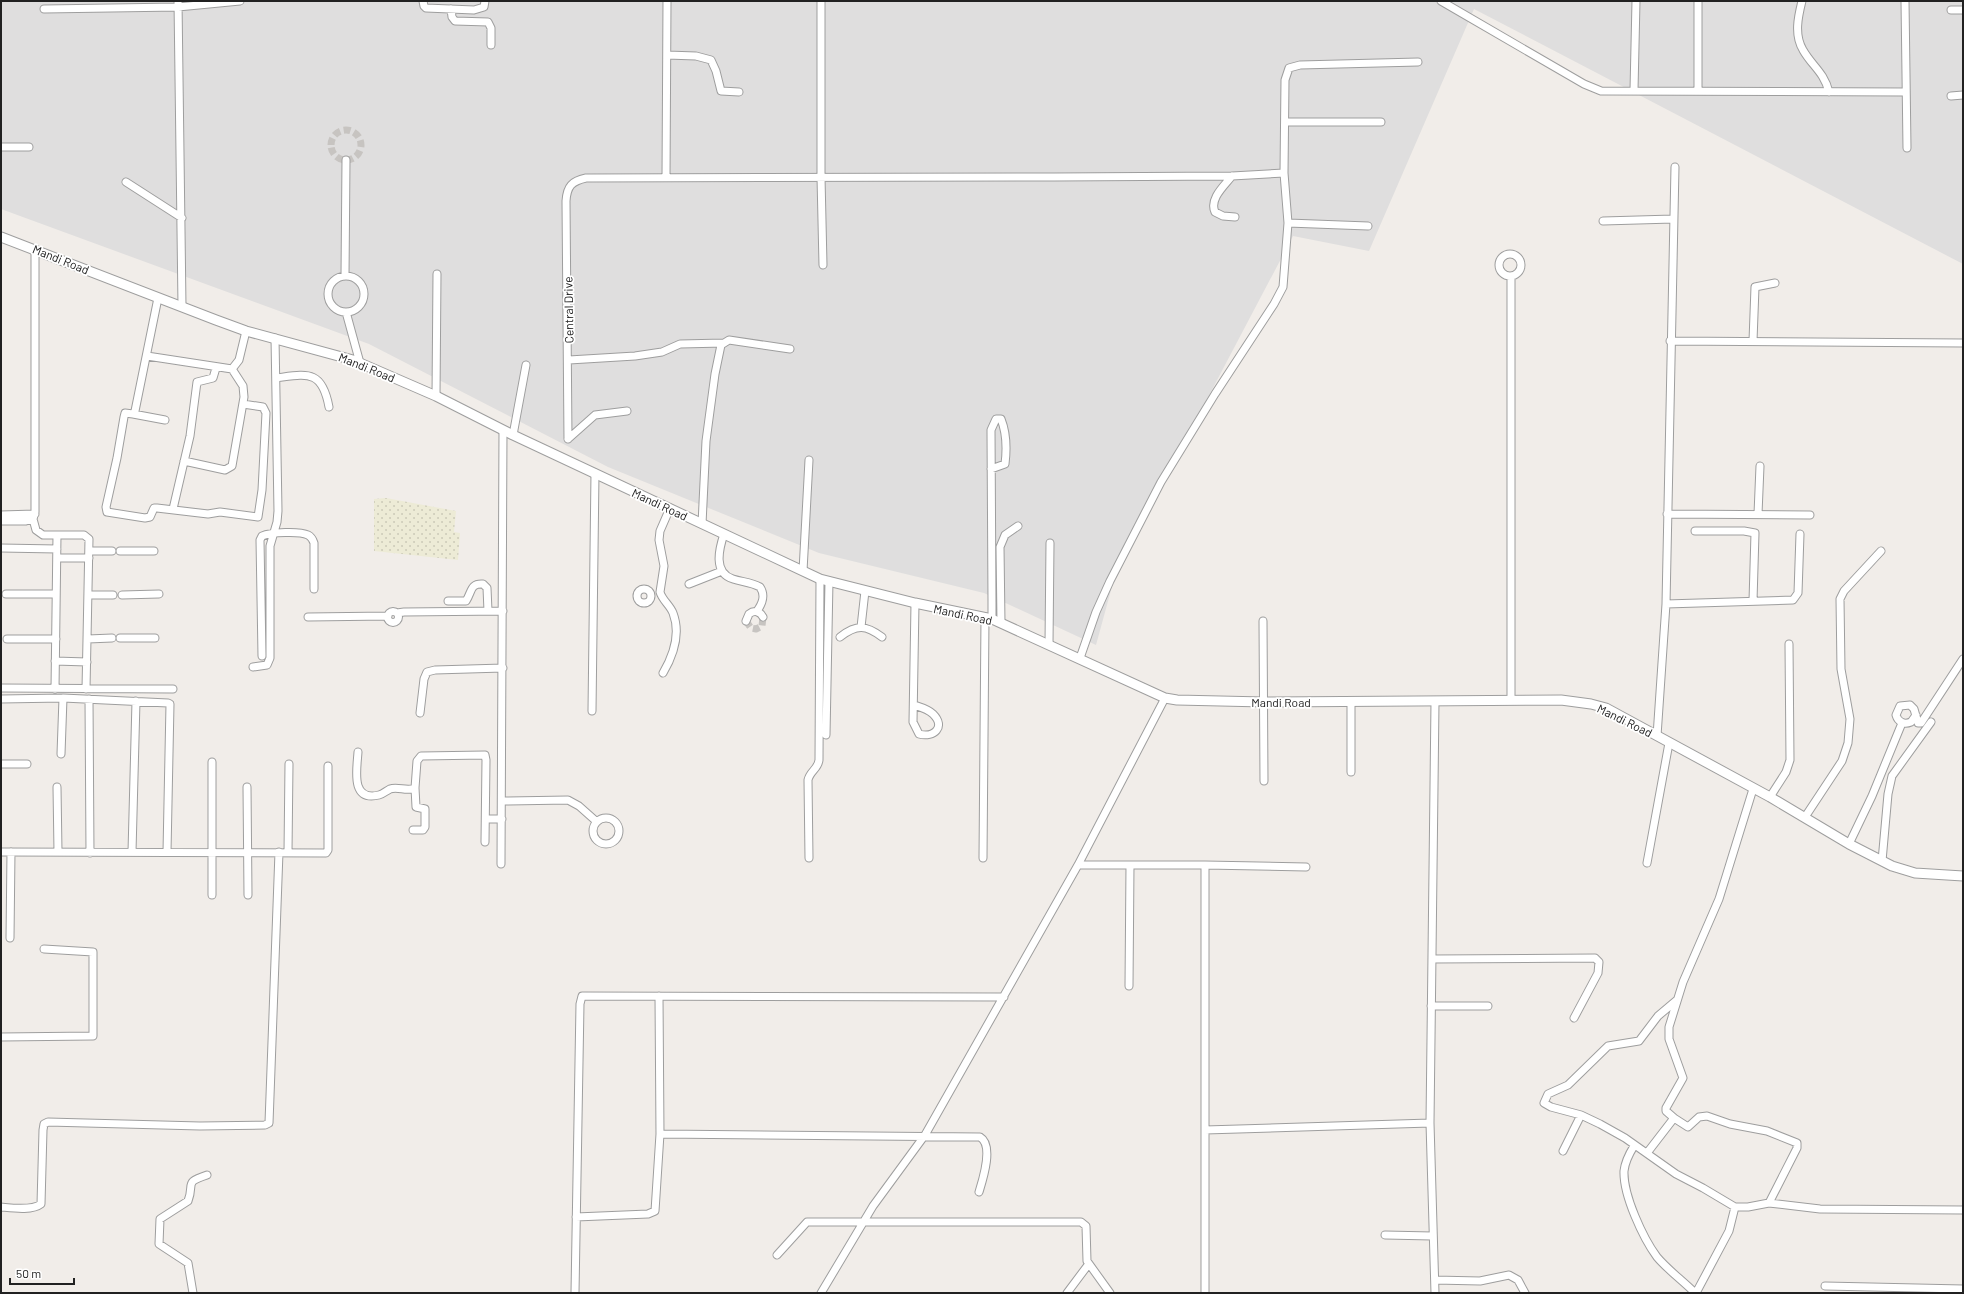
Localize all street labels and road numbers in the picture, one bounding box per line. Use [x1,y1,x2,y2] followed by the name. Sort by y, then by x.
[31,241,91,277] street label: Mandi Road
[560,276,576,344] street label: Central Drive
[337,349,397,385] street label: Mandi Road
[630,485,690,523] street label: Mandi Road
[932,601,994,627] street label: Mandi Road
[1251,695,1311,709] street label: Mandi Road
[1595,701,1655,739] street label: Mandi Road

